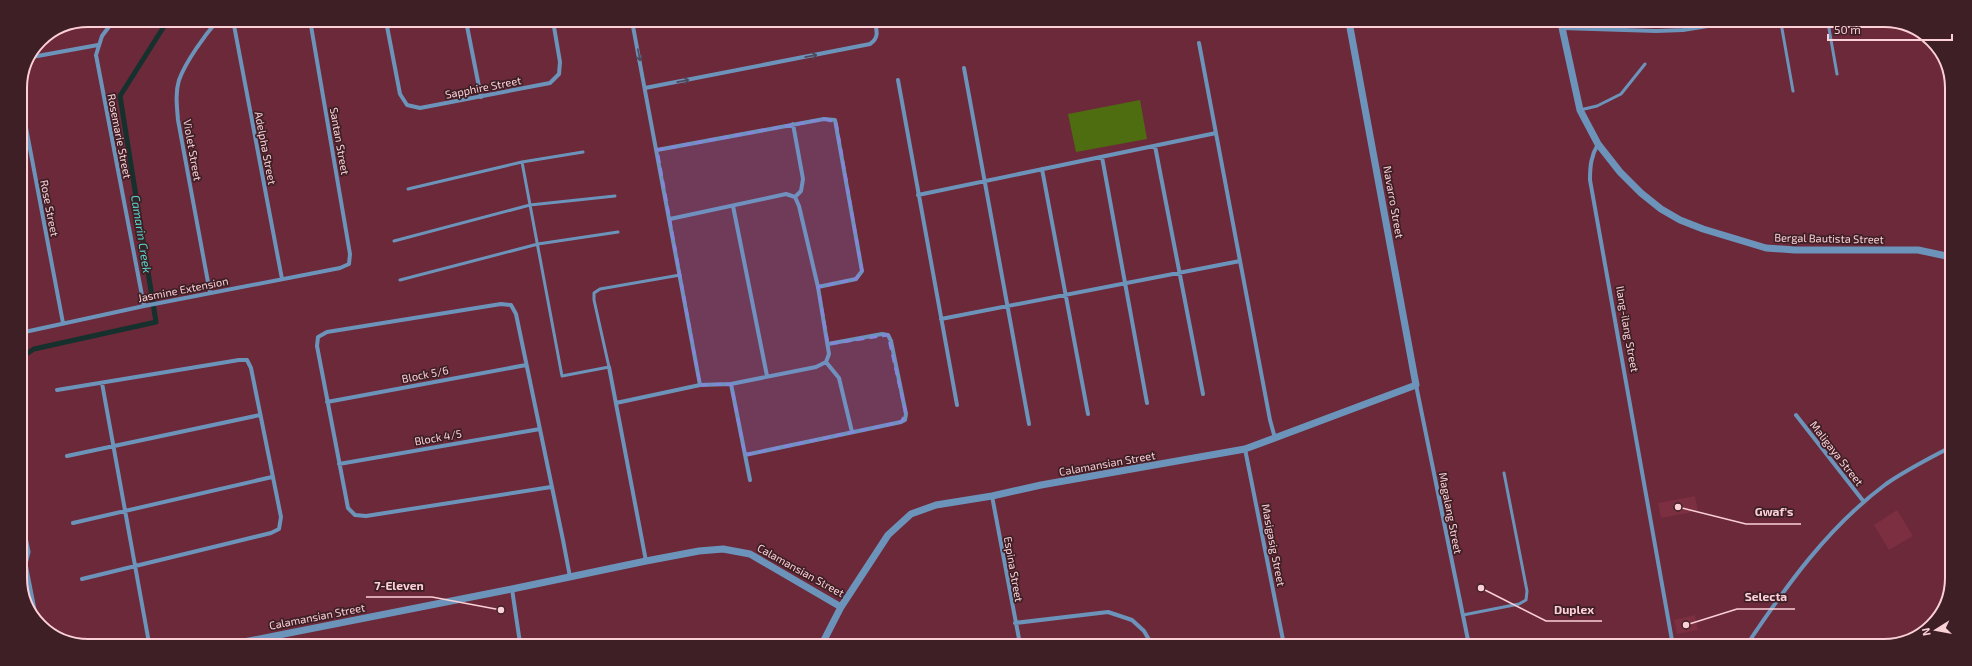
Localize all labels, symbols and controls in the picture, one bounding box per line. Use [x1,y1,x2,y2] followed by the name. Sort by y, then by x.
[1828,16,1952,42] scale bar
[1834,22,1861,36] text: 50 m
[635,48,643,61] one-way arrow
[804,51,817,59] one-way arrow
[444,73,522,101] street label: Sapphire Street
[676,76,689,84] one-way arrow
[105,92,135,180] street label: Rosemarie Street
[328,106,352,176] street label: Santan Street
[253,110,279,186] street label: Adelpha Street
[181,118,205,182] street label: Violet Street
[1381,165,1407,239] street label: Navarro Street
[38,179,62,237] street label: Rose Street
[129,194,155,274] water label: Camarin Creek
[1774,231,1884,245] street label: Bergal Bautista Street
[137,274,229,304] street label: Jasmine Extension
[1614,285,1642,373] street label: Ilang-ilang Street
[400,363,450,385] street label: Block 5/6
[1808,418,1866,488] street label: Maligaya Street
[413,426,463,448] street label: Block 4/5
[1058,448,1156,478] street label: Calamansian Street
[1437,471,1465,555] street label: Magalang Street
[1746,500,1801,524] callout: Gwaf's
[1260,503,1288,587] street label: Masigasig Street
[1755,504,1793,518] text: Gwaf's
[1002,535,1026,603] street label: Espina Street
[755,541,847,599] street label: Calamansian Street
[366,573,432,597] callout: 7-Eleven
[374,578,424,592] text: 7-Eleven
[1737,585,1795,609] callout: Selecta
[1745,589,1787,603] text: Selecta
[1546,597,1602,621] callout: Duplex
[268,600,366,632] street label: Calamansian Street
[1554,602,1594,616] text: Duplex
[1916,610,1956,650] north arrow
[1919,627,1933,637] text: N

